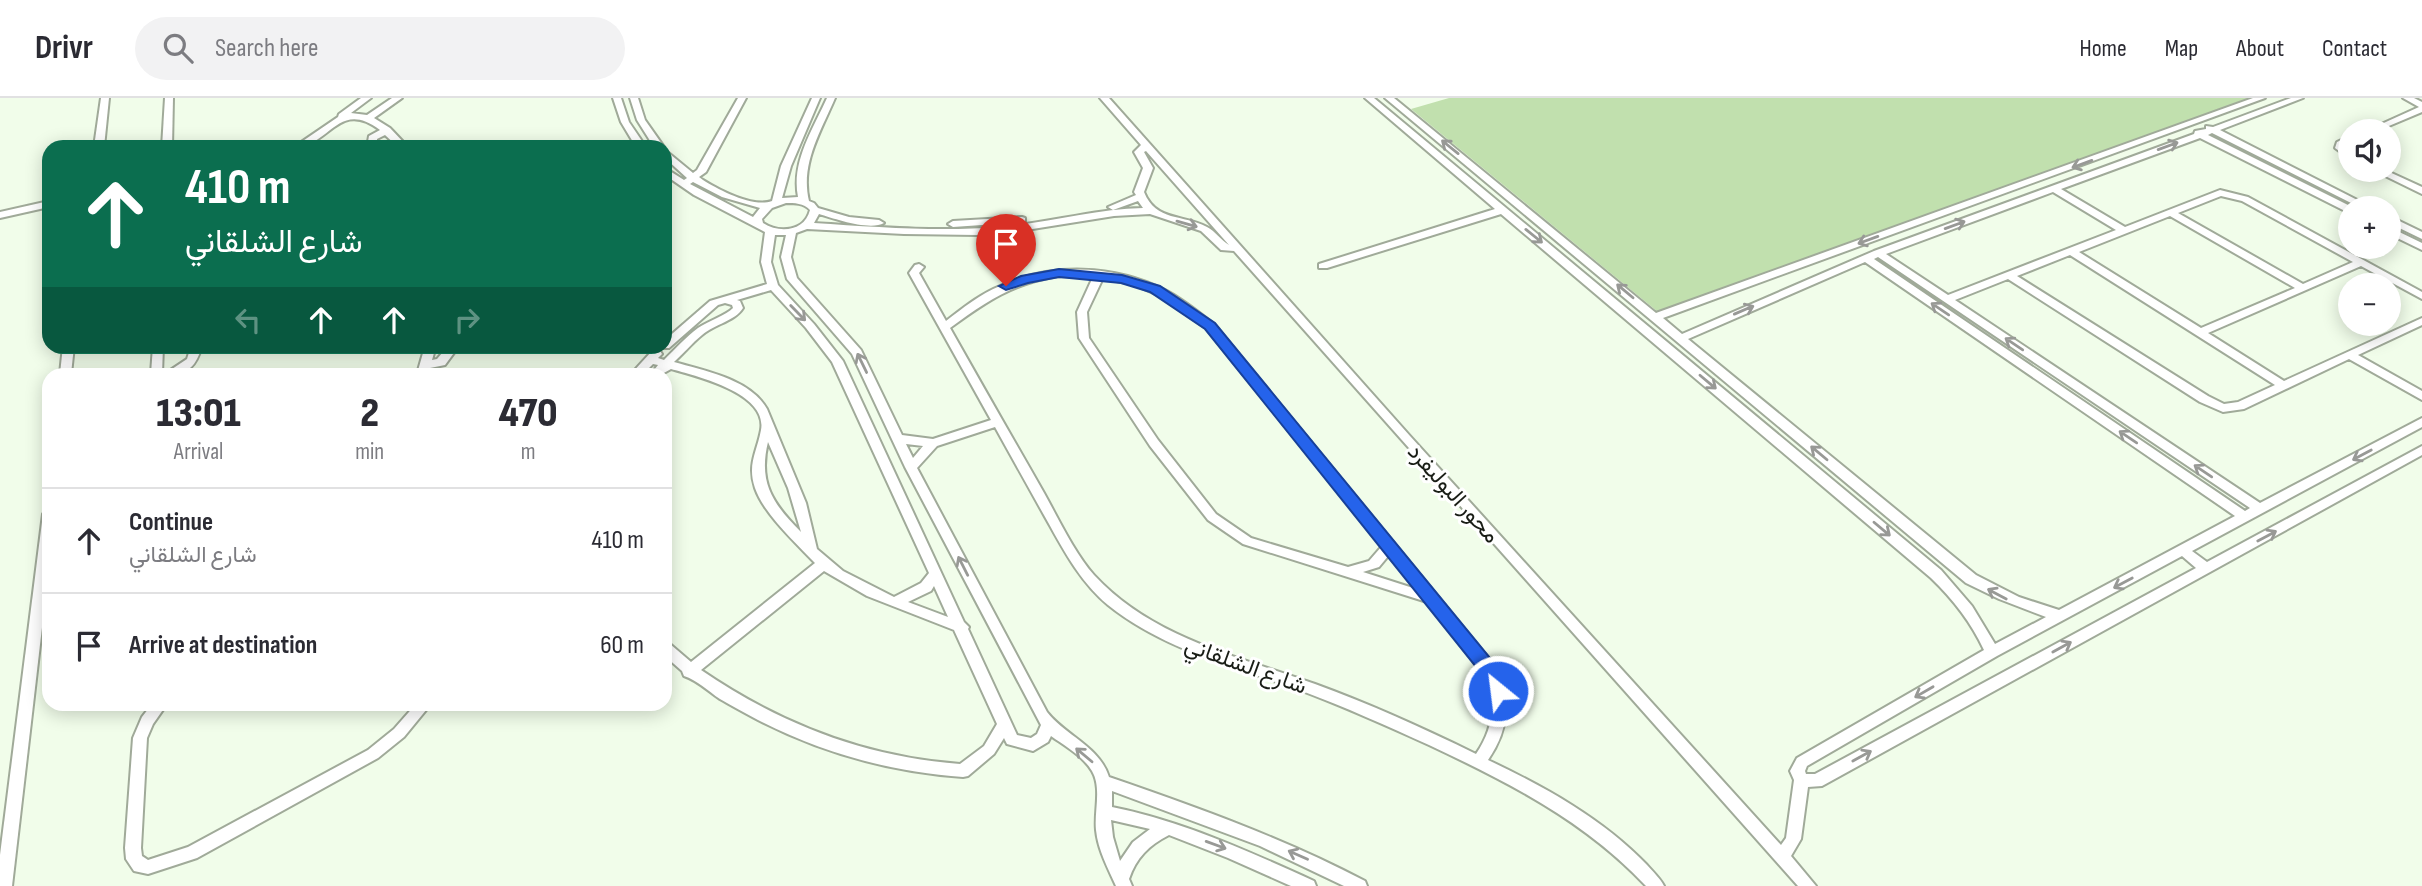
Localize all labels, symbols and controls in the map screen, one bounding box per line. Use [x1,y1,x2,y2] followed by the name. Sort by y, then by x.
[135,17,625,80] search box
[35,28,93,68] text: Drivr
[159,29,197,67] icon: search
[215,33,318,64] text: Search here
[2079,34,2127,63] text: Home
[2165,34,2198,63] text: Map
[2236,34,2284,63] text: About
[2322,34,2387,63] text: Contact
[2338,119,2401,336] map controls
[2338,119,2401,182] button: sound
[1441,139,1459,155] one-way arrow
[2157,139,2179,151] one-way arrow
[2071,158,2093,171] one-way arrow
[185,159,291,218] text: 410 m
[70,168,161,259] icon: ahead
[2338,196,2401,259] button: +
[976,214,1036,286] pin
[1943,217,1965,230] one-way arrow
[1176,218,1198,231] one-way arrow
[185,223,362,262] text: شارع الشلقاني
[987,225,1025,263] icon: arrive
[1525,228,1543,244] one-way arrow
[1857,235,1879,247] one-way arrow
[2338,273,2401,336] button: −
[1617,284,1635,299] one-way arrow
[229,301,267,339] icon: left
[302,301,340,339] icon: ahead
[375,301,413,339] icon: ahead
[448,301,486,339] icon: right
[1931,301,1950,316] one-way arrow
[1733,303,1754,316] one-way arrow
[790,304,807,321] one-way arrow
[2005,337,2025,351] one-way arrow
[854,353,868,374] one-way arrow
[1699,374,1717,390] one-way arrow
[156,388,241,439] text: 13:01
[360,388,379,439] text: 2
[498,388,558,439] text: 470
[2119,430,2138,444] one-way arrow
[174,438,223,466] text: Arrival
[355,438,384,466] text: min
[521,438,535,466] text: m
[1401,438,1505,549] street label: محور البوليفرد
[1810,445,1828,461] one-way arrow
[2352,448,2373,462] one-way arrow
[2194,464,2213,478] one-way arrow
[129,507,213,538] text: Continue
[1873,521,1891,537] one-way arrow
[70,522,108,560] icon: ahead
[592,525,644,556] text: 410 m
[2256,529,2277,542] one-way arrow
[129,541,257,569] text: شارع الشلقاني
[956,556,969,577] one-way arrow
[2114,576,2134,590] one-way arrow
[1987,586,2008,600] one-way arrow
[70,627,108,665] icon: arrive
[129,630,317,661] text: Arrive at destination
[600,630,644,661] text: 60 m
[1180,631,1310,705] street label: شارع الشلقاني
[2051,640,2072,654] one-way arrow
[1461,654,1535,728] position arrow
[1914,685,1934,699] one-way arrow
[1076,747,1094,763] one-way arrow
[1851,749,1872,762] one-way arrow
[1204,840,1226,853] one-way arrow
[1288,848,1309,861] one-way arrow

